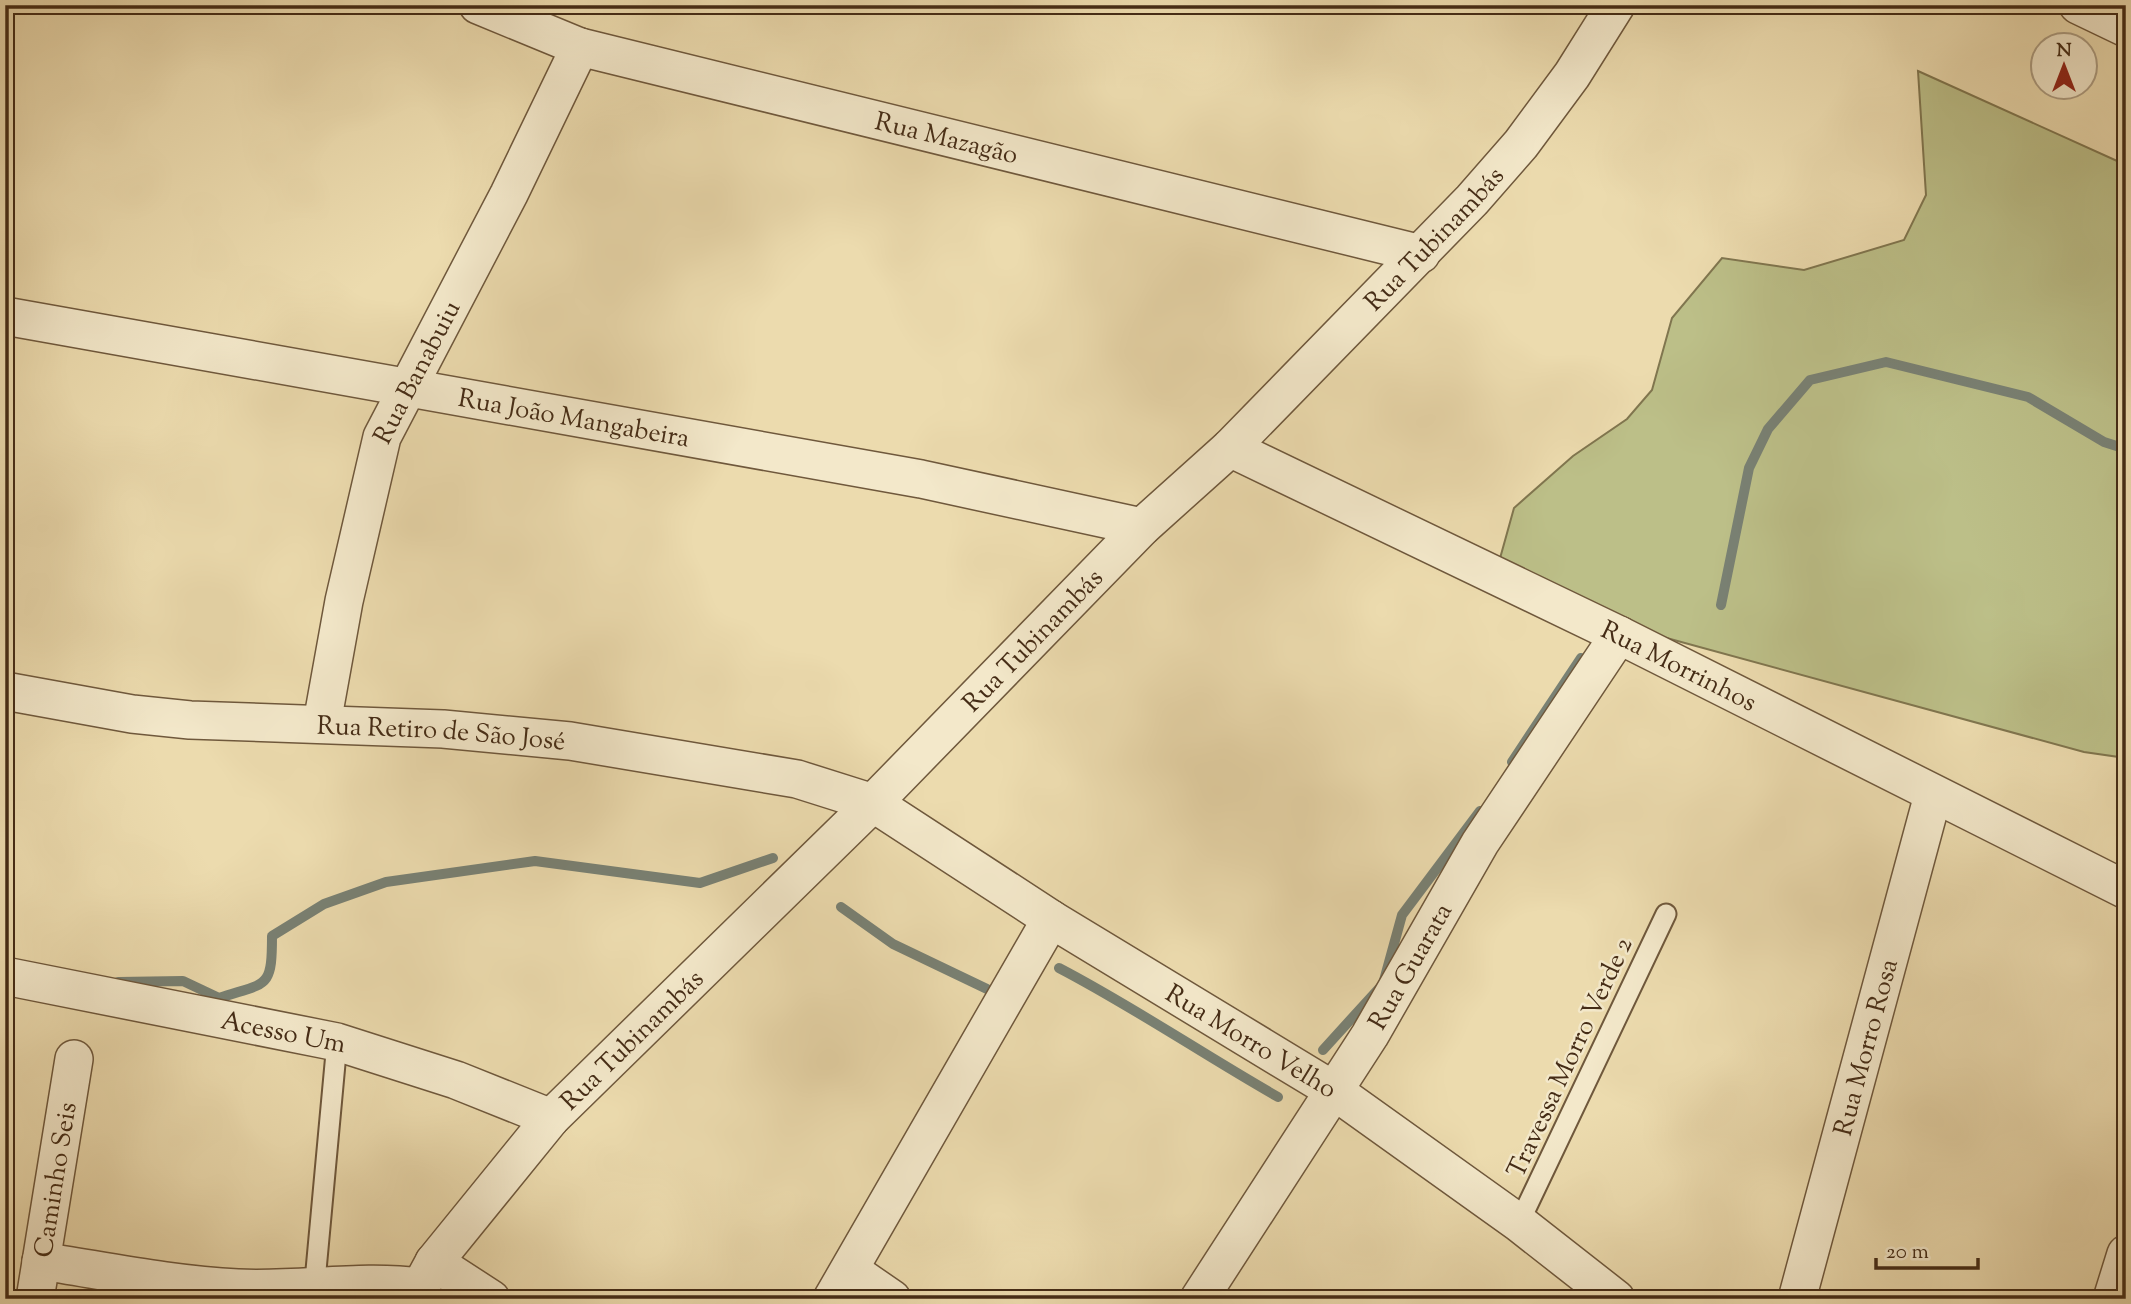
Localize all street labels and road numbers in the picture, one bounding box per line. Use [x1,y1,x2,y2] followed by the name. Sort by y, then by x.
[871,104,1022,175] street label: Rua Mazagão
[1357,160,1514,321] street label: Rua Tubinambás
[365,295,471,451] street label: Rua Banabuiu
[455,381,692,458] street label: Rua João Mangabeira
[955,561,1113,722] street label: Rua Tubinambás
[1594,613,1762,722] street label: Rua Morrinhos
[316,709,567,761] street label: Rua Retiro de São José
[1361,897,1463,1038] street label: Rua Guarata
[1499,932,1643,1185] street label: Travessa Morro Verde 2
[1826,955,1909,1140] street label: Rua Morro Rosa
[553,962,713,1120] street label: Rua Tubinambás
[1158,977,1343,1109] street label: Rua Morro Velho
[217,1003,349,1064] street label: Acesso Um
[26,1100,88,1260] street label: Caminho Seis

